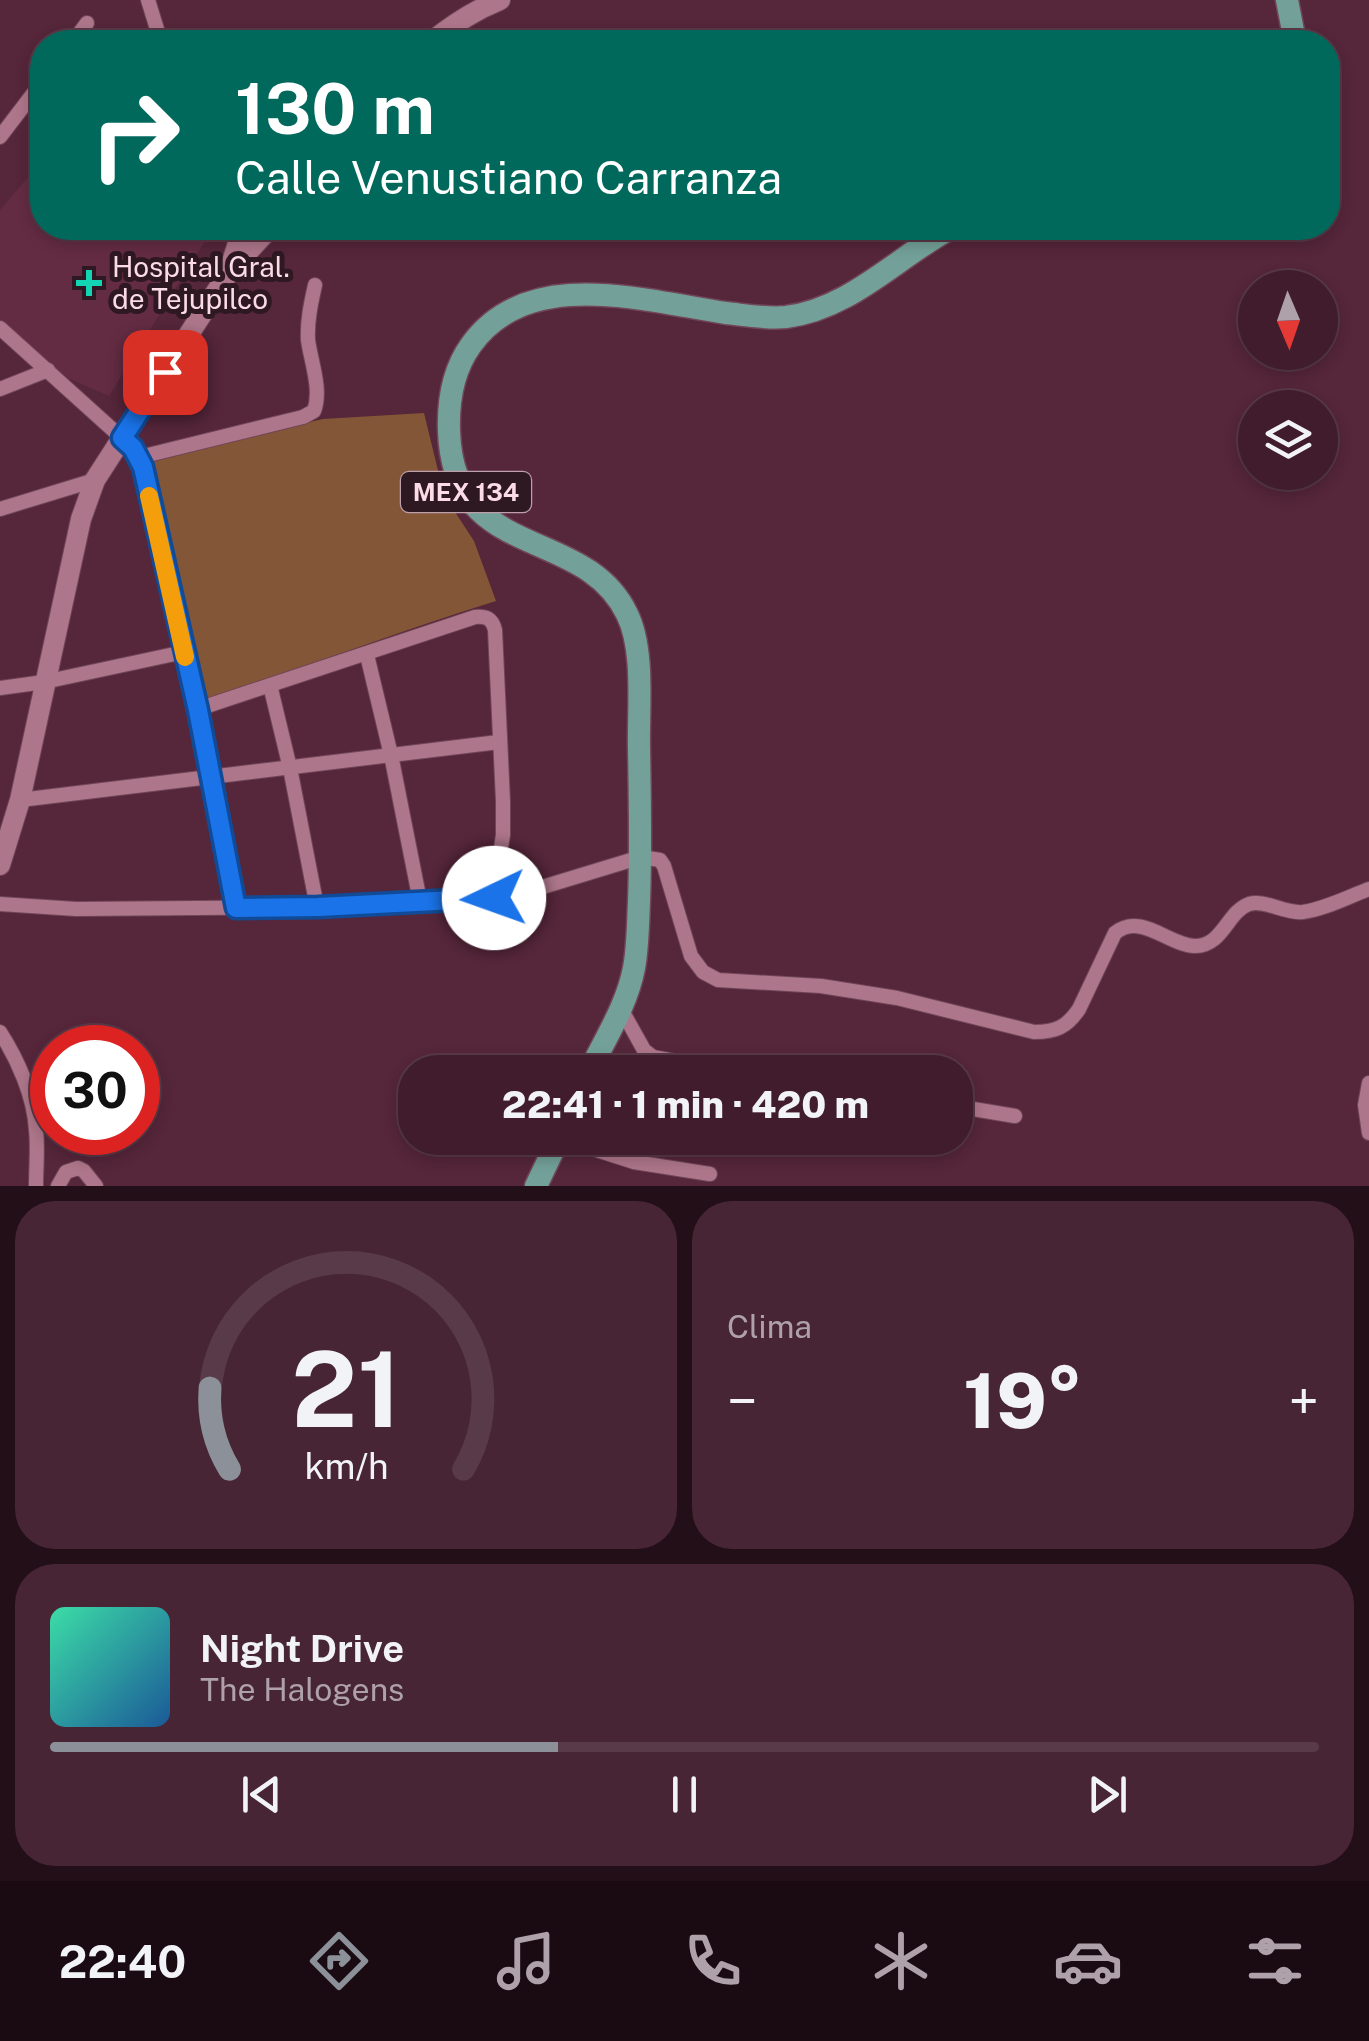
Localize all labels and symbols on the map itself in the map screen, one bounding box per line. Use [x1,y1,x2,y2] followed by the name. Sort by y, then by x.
[112,250,290,315] place label: Hospital Gral. de Tejupilco
[76,270,102,296] marker: Hospital Gral. de Tejupilco
[1238,270,1338,370] north arrow
[123,330,208,415] pin
[401,472,531,512] road number: MEX 134
[442,846,546,950] position arrow
[30,1025,160,1155] speed limit sign: 30

